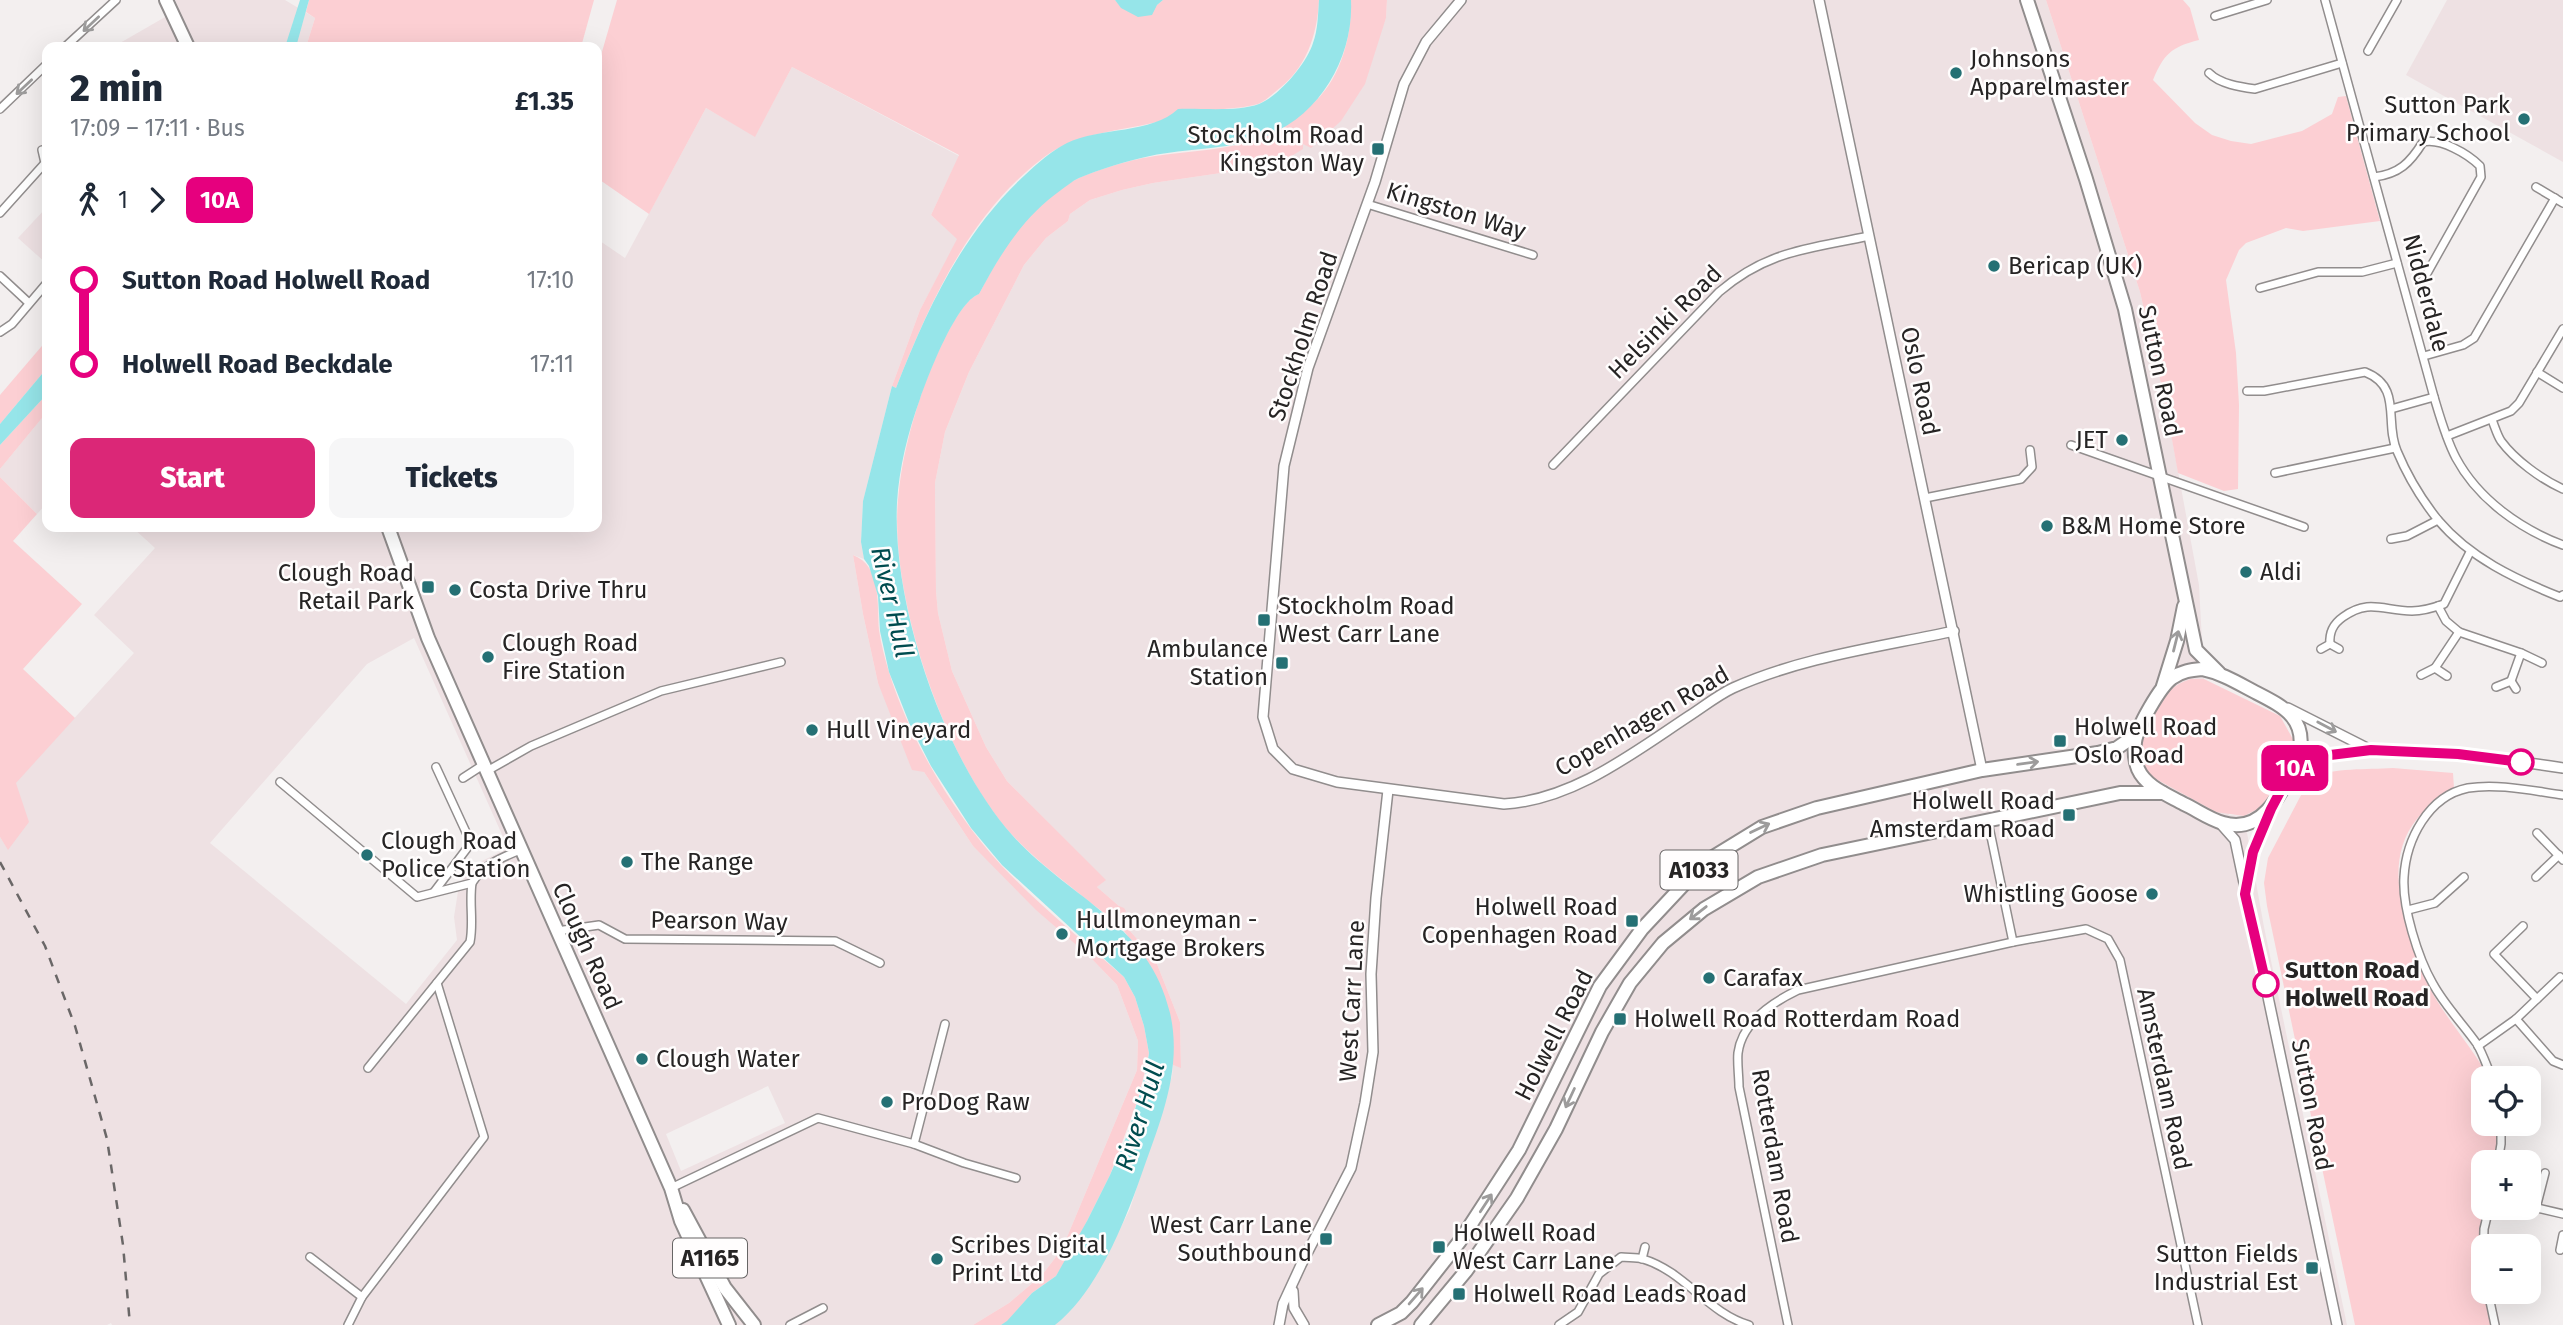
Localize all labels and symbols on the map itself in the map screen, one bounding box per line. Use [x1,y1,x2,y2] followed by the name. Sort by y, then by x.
[83,15,100,32] one-way arrow
[1970,45,2130,101] place label: Johnsons Apparelmaster
[1948,65,1964,81] marker: Johnsons Apparelmaster
[16,78,33,95] one-way arrow
[2346,91,2511,147] place label: Sutton Park Primary School
[2516,111,2532,127] marker: Sutton Park Primary School
[1187,121,1364,177] place label: Stockholm Road Kingston Way
[1370,141,1386,157] marker: Stockholm Road Kingston Way
[1383,176,1530,246] street label: Kingston Way
[2397,231,2455,355] street label: Nidderdale
[1262,248,1344,424] street label: Stockholm Road
[2008,252,2142,280] place label: Bericap (UK)
[1986,258,2002,274] marker: Bericap (UK)
[1602,259,1728,385] street label: Helsinki Road
[2132,303,2188,439] street label: Sutton Road
[1895,324,1945,438] street label: Oslo Road
[2075,426,2109,454] place label: JET
[2114,432,2130,448] marker: JET
[2061,512,2246,540] place label: B&M Home Store
[2039,518,2055,534] marker: B&M Home Store
[864,543,920,661] water label: River Hull
[2260,558,2302,586] place label: Aldi
[278,559,415,615] place label: Clough Road Retail Park
[2238,564,2254,580] marker: Aldi
[469,576,647,604] place label: Costa Drive Thru
[420,579,436,595] marker: Clough Road Retail Park
[447,582,463,598] marker: Costa Drive Thru
[1278,592,1455,648] place label: Stockholm Road West Carr Lane
[1256,612,1272,628] marker: Stockholm Road West Carr Lane
[502,629,638,685] place label: Clough Road Fire Station
[2170,630,2184,653] one-way arrow
[1147,635,1268,691] place label: Ambulance Station
[480,649,496,665] marker: Clough Road Fire Station
[1274,655,1290,671] marker: Ambulance Station
[1550,660,1734,782] street label: Copenhagen Road
[2074,713,2217,769] place label: Holwell Road Oslo Road
[826,716,971,744] place label: Hull Vineyard
[2316,721,2337,734] one-way arrow
[804,722,820,738] marker: Hull Vineyard
[2052,733,2068,749] marker: Holwell Road Oslo Road
[2255,745,2335,791] line badge: 10A
[2508,749,2534,775] unlabelled marker
[2017,756,2039,769] one-way arrow
[1870,787,2055,843] place label: Holwell Road Amsterdam Road
[2061,807,2077,823] marker: Holwell Road Amsterdam Road
[1749,821,1771,834] one-way arrow
[381,827,531,883] place label: Clough Road Police Station
[359,847,375,863] marker: Clough Road Police Station
[641,848,754,876] place label: The Range
[1660,850,1738,890] road number: A1033
[619,854,635,870] marker: The Range
[546,878,628,1014] street label: Clough Road
[1964,880,2138,908] place label: Whistling Goose
[2144,886,2160,902] marker: Whistling Goose
[1422,893,1618,949] place label: Holwell Road Copenhagen Road
[650,906,788,936] street label: Pearson Way
[1076,906,1265,962] place label: Hullmoneyman - Mortgage Brokers
[1690,906,1708,921] one-way arrow
[1624,913,1640,929] marker: Holwell Road Copenhagen Road
[1334,919,1370,1083] street label: West Carr Lane
[1054,926,1070,942] marker: Hullmoneyman - Mortgage Brokers
[2285,956,2429,1012] place label: Sutton Road Holwell Road
[1723,964,1803,992] place label: Carafax
[1509,965,1599,1105] street label: Holwell Road
[1701,970,1717,986] marker: Carafax
[2253,971,2279,997] marker: Sutton Road Holwell Road
[2131,986,2197,1172] street label: Amsterdam Road
[1634,1005,1960,1033] place label: Holwell Road Rotterdam Road
[1612,1011,1628,1027] marker: Holwell Road Rotterdam Road
[2285,1037,2339,1173] street label: Sutton Road
[656,1045,801,1073] place label: Clough Water
[634,1051,650,1067] marker: Clough Water
[1109,1057,1171,1175] water label: River Hull
[1746,1067,1804,1245] street label: Rotterdam Road
[1563,1087,1577,1108] one-way arrow
[901,1088,1030,1116] place label: ProDog Raw
[879,1094,895,1110] marker: ProDog Raw
[1479,1193,1493,1213] one-way arrow
[1150,1211,1312,1267] place label: West Carr Lane Southbound
[1453,1219,1615,1275] place label: Holwell Road West Carr Lane
[951,1231,1106,1287] place label: Scribes Digital Print Ltd
[1318,1231,1334,1247] marker: West Carr Lane Southbound
[673,1238,747,1278] road number: A1165
[1431,1239,1447,1255] marker: Holwell Road West Carr Lane
[2154,1240,2298,1296] place label: Sutton Fields Industrial Est
[929,1251,945,1267] marker: Scribes Digital Print Ltd
[2304,1260,2320,1276] marker: Sutton Fields Industrial Est
[1473,1280,1747,1308] place label: Holwell Road Leads Road
[1451,1286,1467,1302] marker: Holwell Road Leads Road
[1408,1288,1424,1306] one-way arrow

